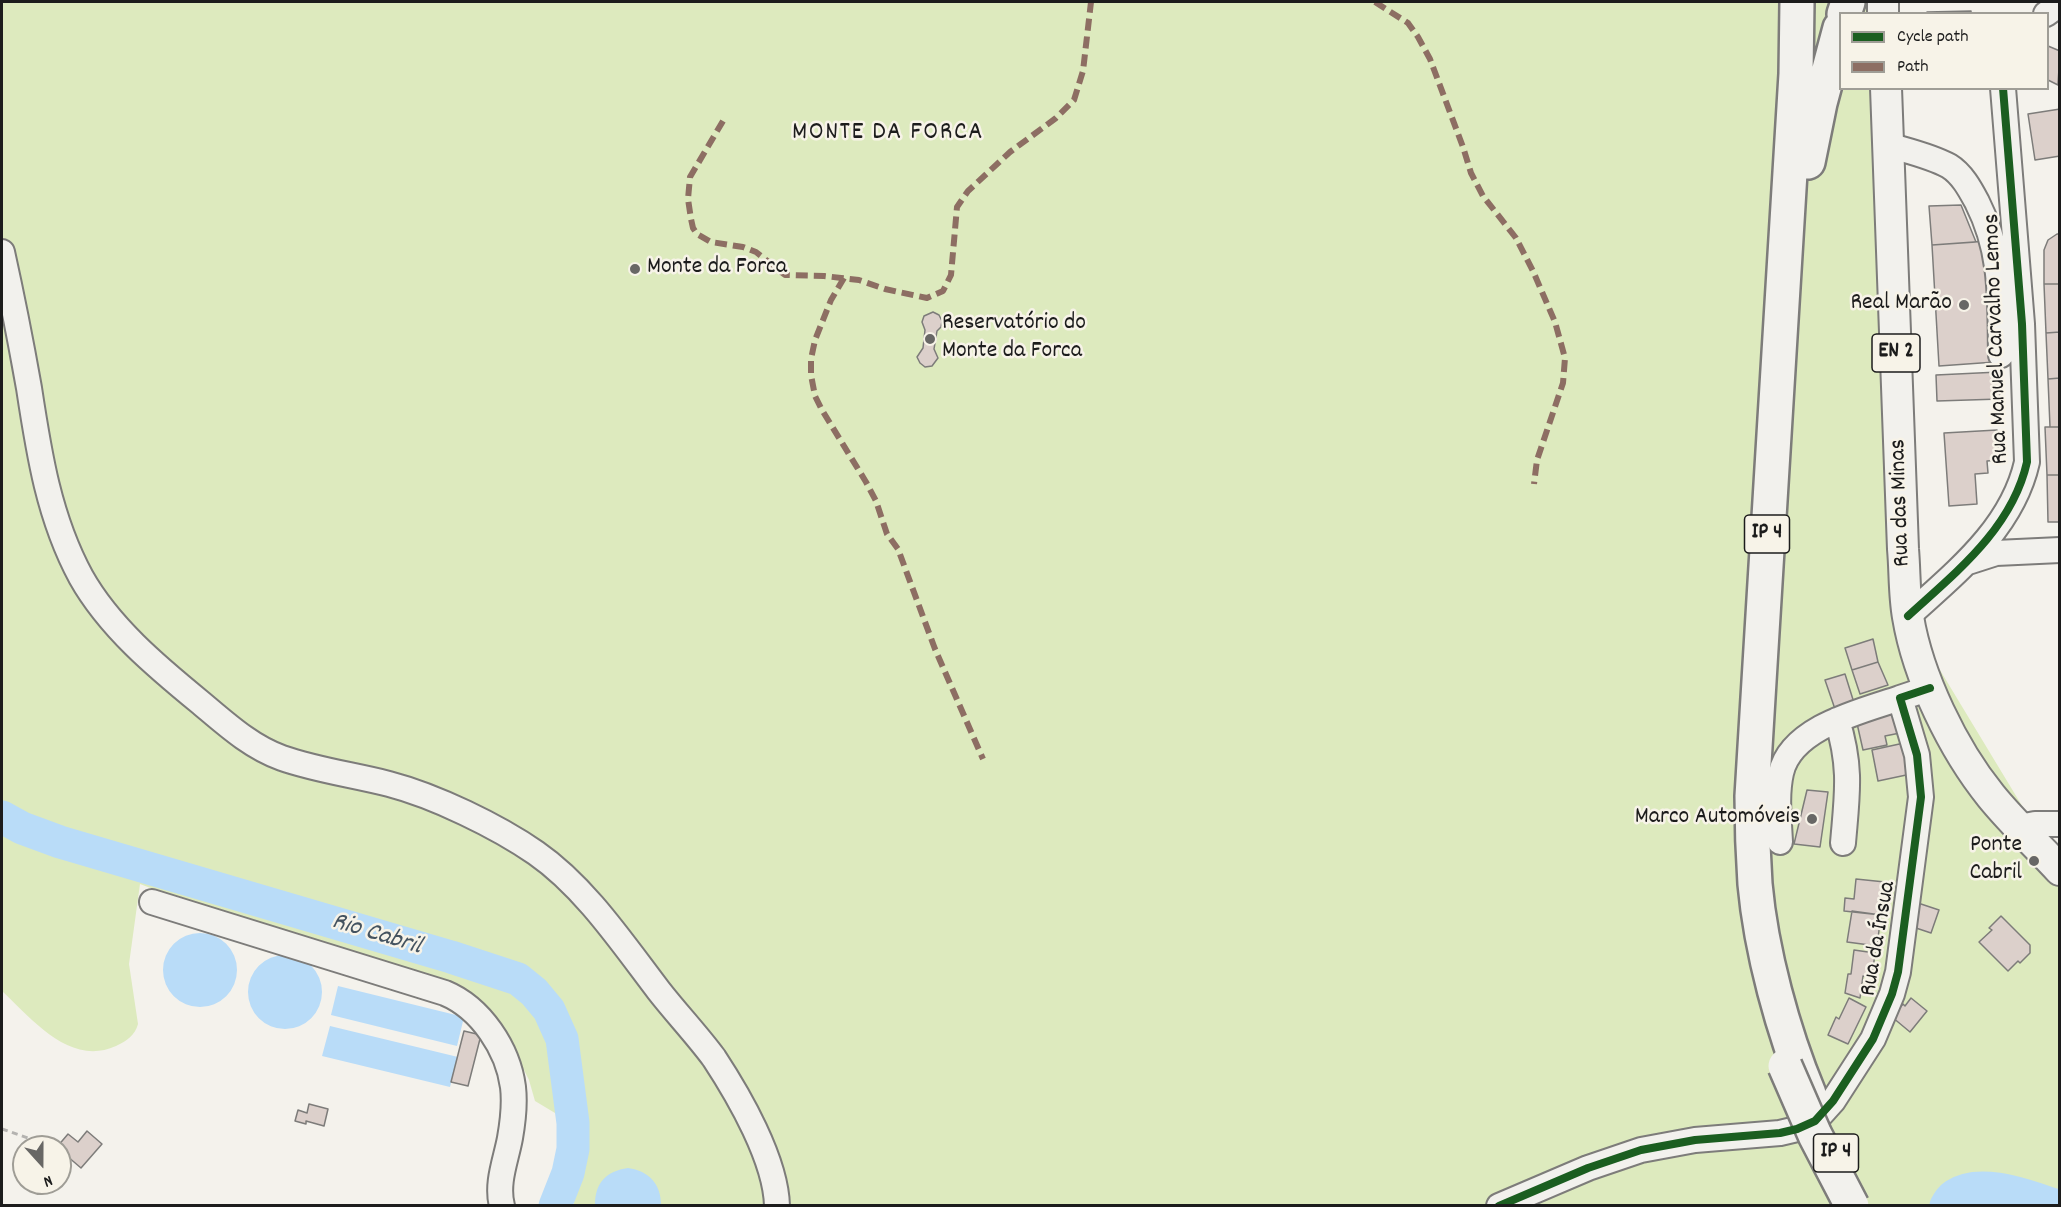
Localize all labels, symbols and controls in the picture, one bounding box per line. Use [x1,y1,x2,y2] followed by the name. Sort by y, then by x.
[1839,12,2049,90] legend
[1897,25,1968,50] text: Cycle path
[1897,55,1929,80] text: Path
[792,118,984,150] district label: MONTE DA FORCA
[1979,213,2017,465] street label: Rua Manuel Carvalho Lemos
[647,255,787,283] place label: Monte da Forca
[628,262,642,276] marker: Monte da Forca
[1850,291,1952,319] place label: Real Marão
[1957,298,1971,312] marker: Real Marão
[942,311,1086,367] place label: Reservatório do Monte da Forca
[923,332,937,346] marker: Reservatório do Monte da Forca
[1872,334,1920,372] road number: EN 2
[1885,439,1919,567] street label: Rua das Minas
[1744,515,1790,553] road number: IP 4
[1635,805,1800,833] place label: Marco Automóveis
[1805,812,1819,826] marker: Marco Automóveis
[1969,833,2022,889] place label: Ponte Cabril
[2027,854,2041,868] marker: Ponte Cabril
[1856,879,1904,999] street label: Rua da Ínsua
[328,908,424,964] water label: Rio Cabril
[1814,1134,1858,1172] road number: IP 4
[12,1135,72,1195] north arrow
[40,1168,56,1193] text: N

